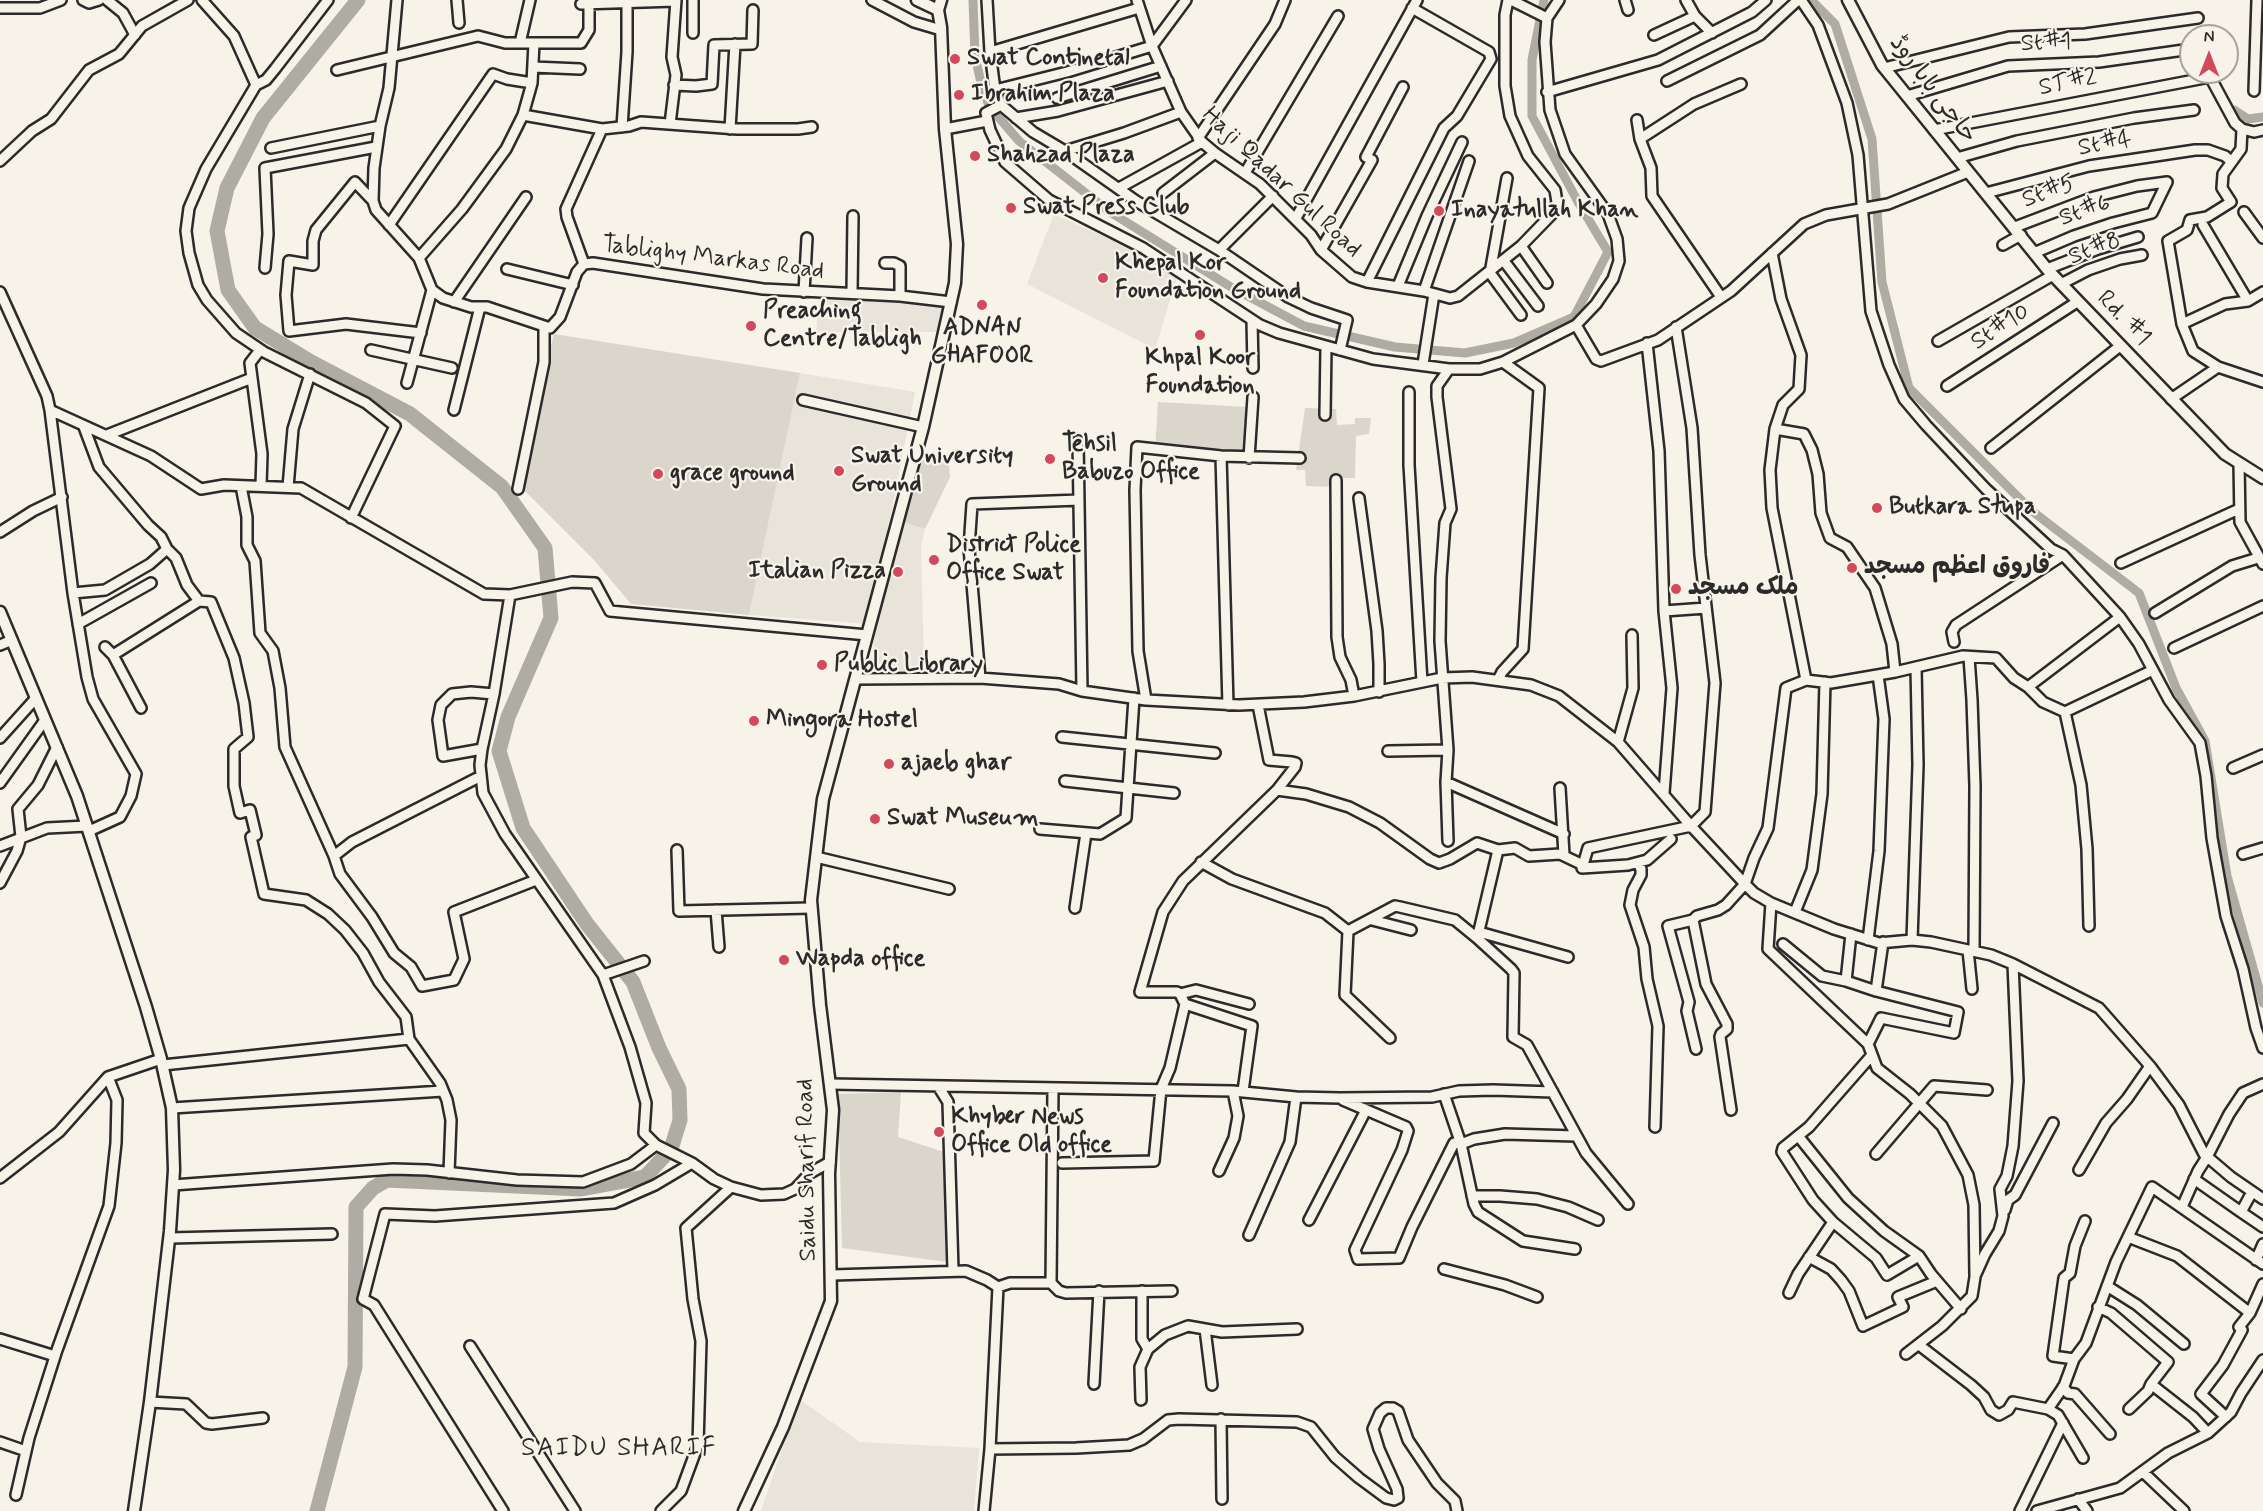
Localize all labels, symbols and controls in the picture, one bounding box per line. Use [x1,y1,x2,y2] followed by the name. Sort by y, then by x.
[2179,24,2239,84] north arrow
[2204,27,2214,48] text: N
[2020,28,2072,60] street label: St#1
[1882,30,1982,150] street label: حاجی بابا روڈ
[967,45,1130,73] place label: Swat Continetal
[948,52,962,66] marker: Swat Continetal
[2037,64,2099,104] street label: ST#2
[971,81,1115,109] place label: Ibrahim Plaza
[952,88,966,102] marker: Ibrahim Plaza
[1195,102,1367,264] street label: Haji Qadar Gul Road
[2076,126,2134,164] street label: St#4
[987,142,1135,170] place label: Shahzad Plaza
[968,149,982,163] marker: Shahzad Plaza
[2019,170,2079,216] street label: St#5
[2056,190,2114,234] street label: St#6
[1023,194,1189,222] place label: Swat Press Club
[1451,197,1638,225] place label: Inayatullah Khan
[1004,201,1018,215] marker: Swat Press Club
[1432,204,1446,218] marker: Inayatullah Khan
[2065,227,2125,273] street label: St#8
[600,231,826,287] street label: Tablighy Markas Road
[1115,250,1301,306] place label: Khepal Kor Foundation Ground
[1096,271,1110,285] marker: Khepal Kor Foundation Ground
[2090,285,2156,353] street label: Rd. #1
[763,298,922,354] place label: Preaching Centre/Tabligh
[975,298,989,312] marker: ADNAN GHAFOOR
[1966,298,2036,358] street label: St#10
[931,315,1033,371] place label: ADNAN GHAFOOR
[744,319,758,333] marker: Preaching Centre/Tabligh
[1193,328,1207,342] marker: Khpal Koor Foundation
[1145,345,1255,401] place label: Khpal Koor Foundation
[1062,431,1200,487] place label: Tehsil Babuzo Office
[851,443,1013,499] place label: Swat University Ground
[1043,452,1057,466] marker: Tehsil Babuzo Office
[670,460,794,488] place label: grace ground
[832,464,846,478] marker: Swat University Ground
[651,467,665,481] marker: grace ground
[1889,494,2036,522] place label: Butkara Stupa
[1870,501,1884,515] marker: Butkara Stupa
[946,532,1081,588] place label: District Police Office Swat
[927,553,941,567] marker: District Police Office Swat
[1864,554,2050,582] place label: فاروق اعظم مسجد
[748,558,886,586] place label: Italian Pizza
[1845,561,1859,575] marker: فاروق اعظم مسجد
[891,565,905,579] marker: Italian Pizza
[1688,575,1798,603] place label: ملک مسجد
[1669,582,1683,596] marker: ملک مسجد
[834,651,983,679] place label: Public Library
[815,658,829,672] marker: Public Library
[766,707,918,735] place label: Mingora Hostel
[747,714,761,728] marker: Mingora Hostel
[901,750,1011,778] place label: ajaeb ghar
[882,757,896,771] marker: ajaeb ghar
[887,805,1038,833] place label: Swat Museum
[868,812,882,826] marker: Swat Museum
[796,946,925,974] place label: Wapda office
[777,953,791,967] marker: Wapda office
[792,1078,824,1262] street label: Saidu Sharif Road
[951,1104,1112,1160] place label: Khyber News Office Old office
[932,1125,946,1139] marker: Khyber News Office Old office
[521,1434,717,1466] district label: SAIDU SHARIF

